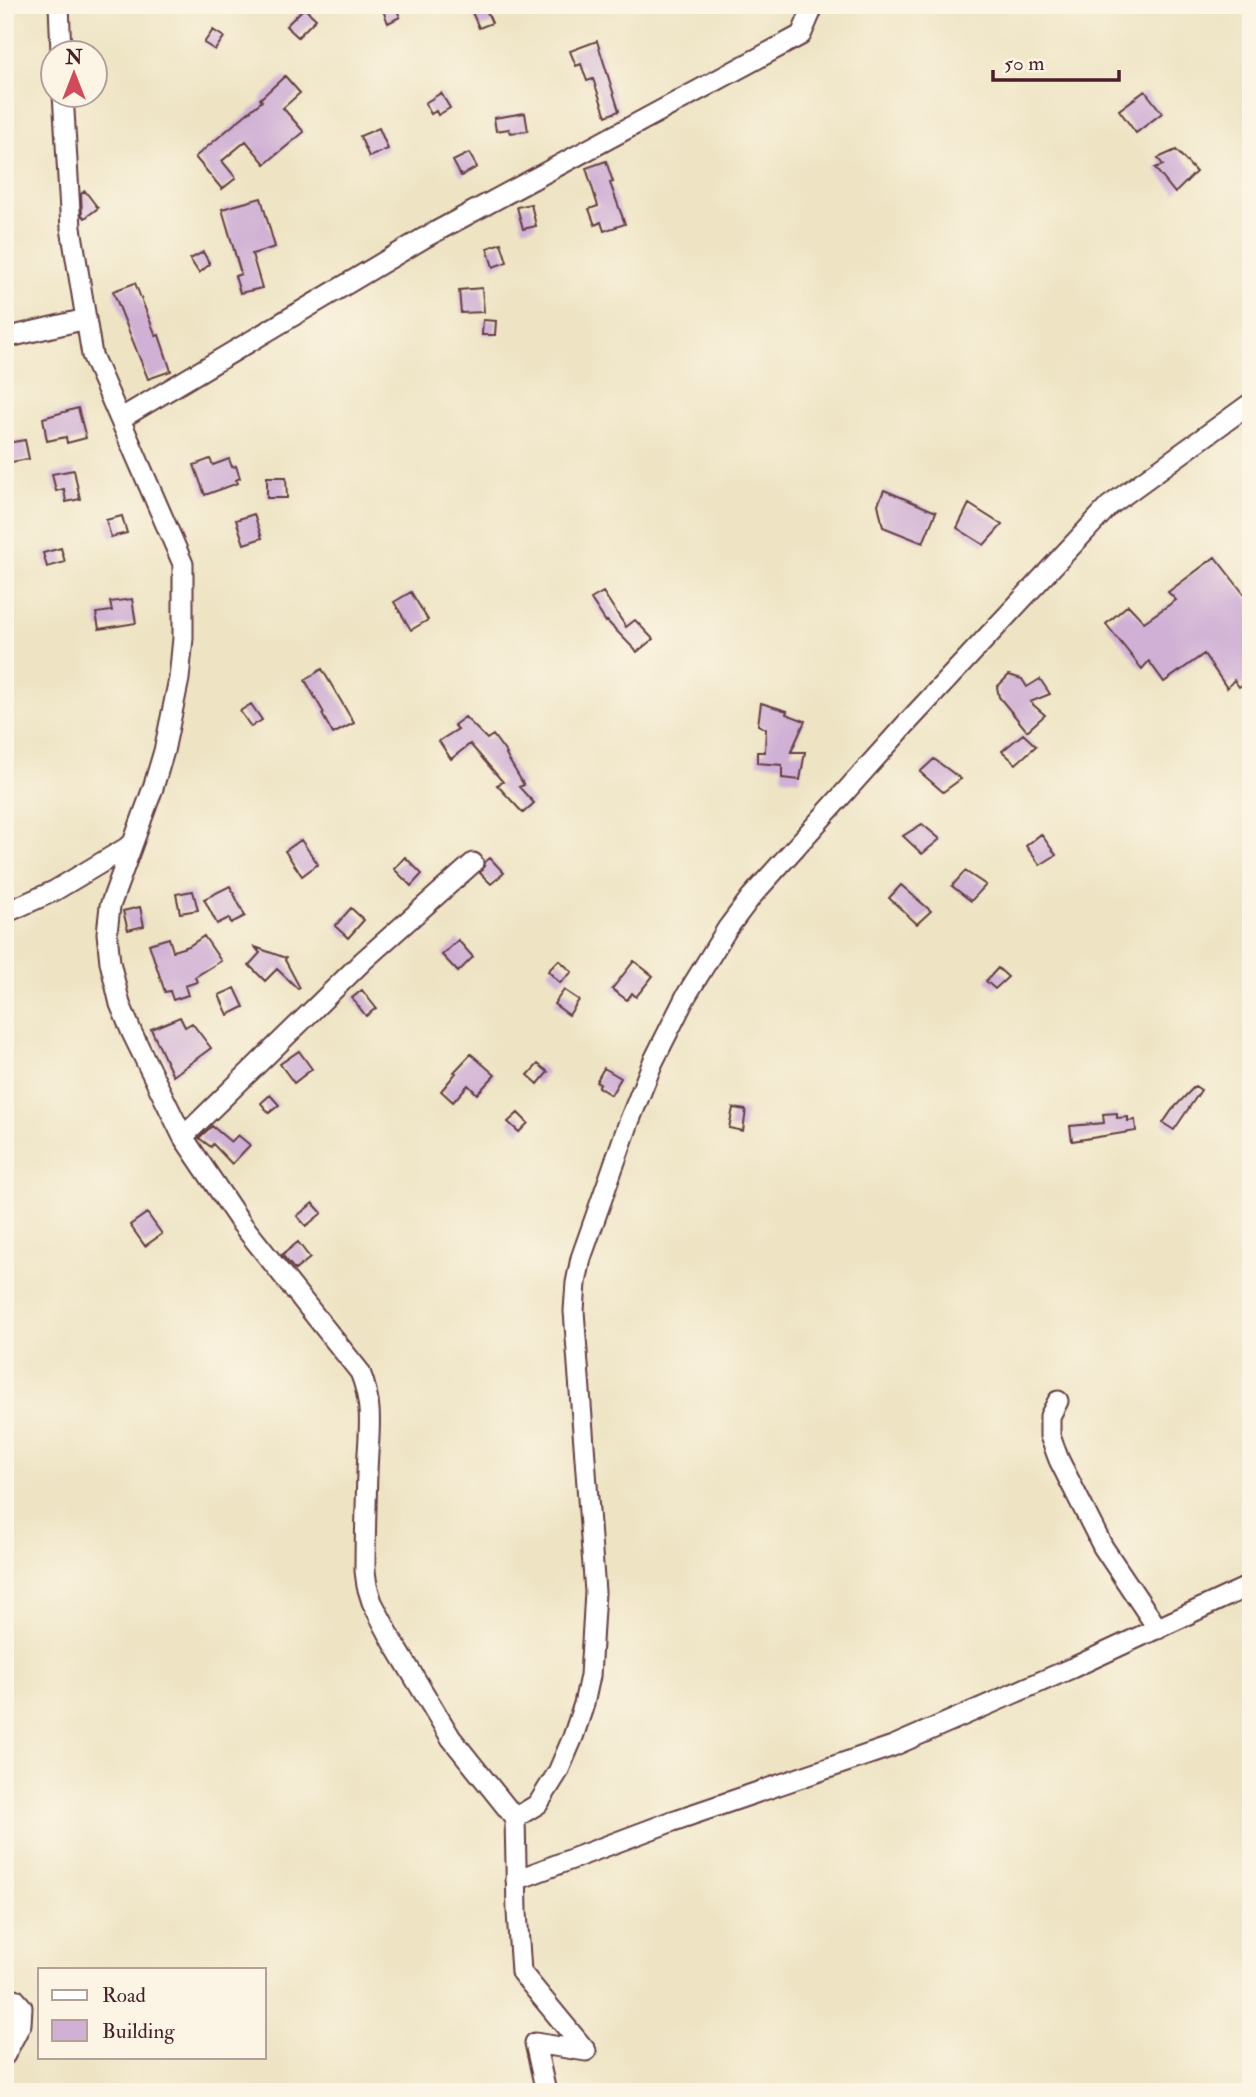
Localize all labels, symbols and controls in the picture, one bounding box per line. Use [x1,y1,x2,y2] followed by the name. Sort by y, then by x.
[38,38,108,108] north arrow
[993,38,1120,82] scale bar
[64,46,83,70] text: N
[1004,50,1045,77] text: 50 m
[38,1968,266,2058] legend
[102,1982,147,2009] text: Road
[102,2018,175,2045] text: Building

